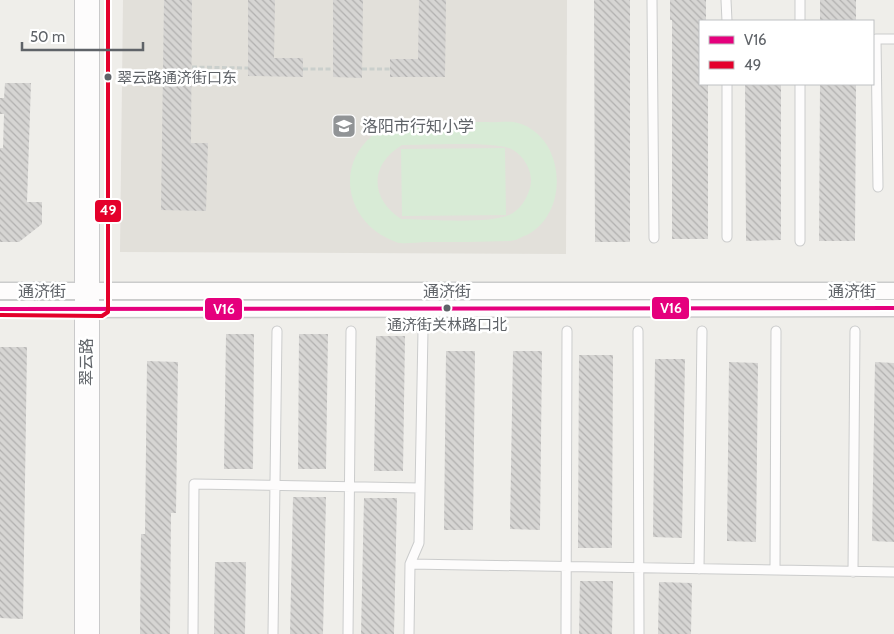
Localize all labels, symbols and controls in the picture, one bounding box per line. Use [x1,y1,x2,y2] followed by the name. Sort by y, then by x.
[22,20,144,52] scale bar
[699,20,874,85] legend
[30,28,65,46] text: 50 m
[744,31,767,49] text: V16
[744,56,761,74] text: 49
[117,69,237,87] place label: 翠云路通济街口东
[103,72,113,82] marker: 翠云路通济街口东
[331,113,357,139] school or university icon: 洛阳市行知小学
[362,117,474,136] place label: 洛阳市行知小学
[94,199,122,223] line badge: 49
[100,201,116,219] text: 49
[18,282,66,301] street label: 通济街
[423,282,471,301] street label: 通济街
[828,282,876,301] street label: 通济街
[651,296,690,320] line badge: V16
[204,297,243,321] line badge: V16
[660,299,682,317] text: V16
[213,300,235,318] text: V16
[442,303,452,313] marker: 通济街关林路口北
[387,316,507,334] place label: 通济街关林路口北
[77,338,96,386] street label: 翠云路

